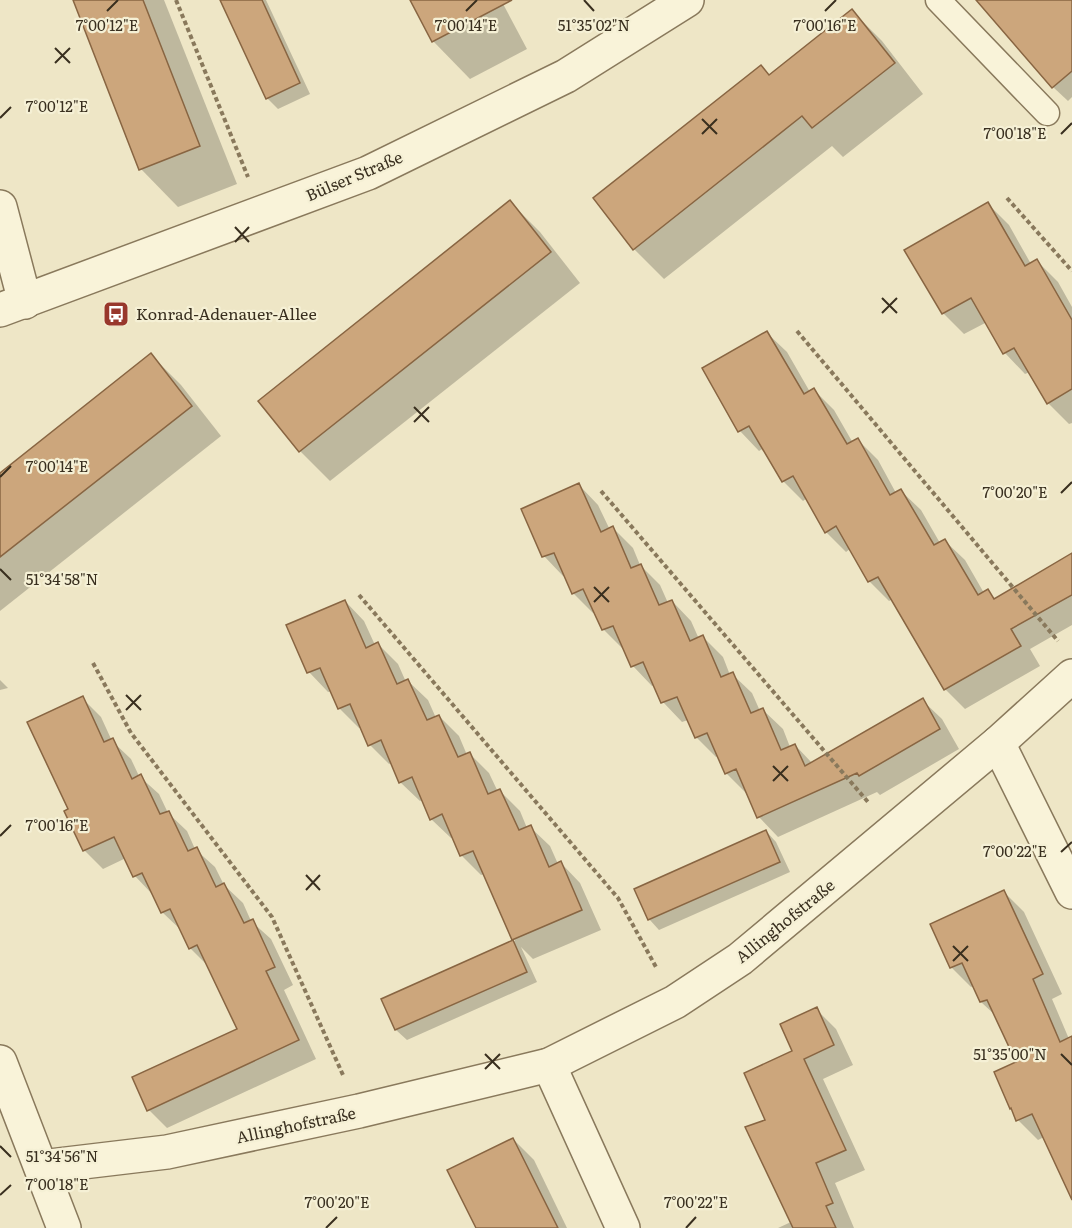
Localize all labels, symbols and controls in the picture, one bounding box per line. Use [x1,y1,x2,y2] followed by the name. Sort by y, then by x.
[76,13,138,36] text: 7°00'12"E
[435,13,497,36] text: 7°00'14"E
[558,13,630,36] text: 51°35'02"N
[794,13,856,36] text: 7°00'16"E
[26,94,88,117] text: 7°00'12"E
[983,121,1047,144] text: 7°00'18"E
[301,144,406,206] street label: Bülser Straße
[101,299,131,329] bus stop icon: Konrad-Adenauer-Allee
[136,301,317,325] place label: Konrad-Adenauer-Allee
[26,454,88,477] text: 7°00'14"E
[982,480,1048,503] text: 7°00'20"E
[26,567,98,590] text: 51°34'58"N
[26,813,88,836] text: 7°00'16"E
[983,839,1047,862] text: 7°00'22"E
[730,873,839,968] street label: Allinghofstraße
[973,1042,1047,1065] text: 51°35'00"N
[234,1100,358,1148] street label: Allinghofstraße
[26,1144,98,1167] text: 51°34'56"N
[25,1172,89,1195] text: 7°00'18"E
[304,1190,370,1213] text: 7°00'20"E
[664,1190,728,1213] text: 7°00'22"E

